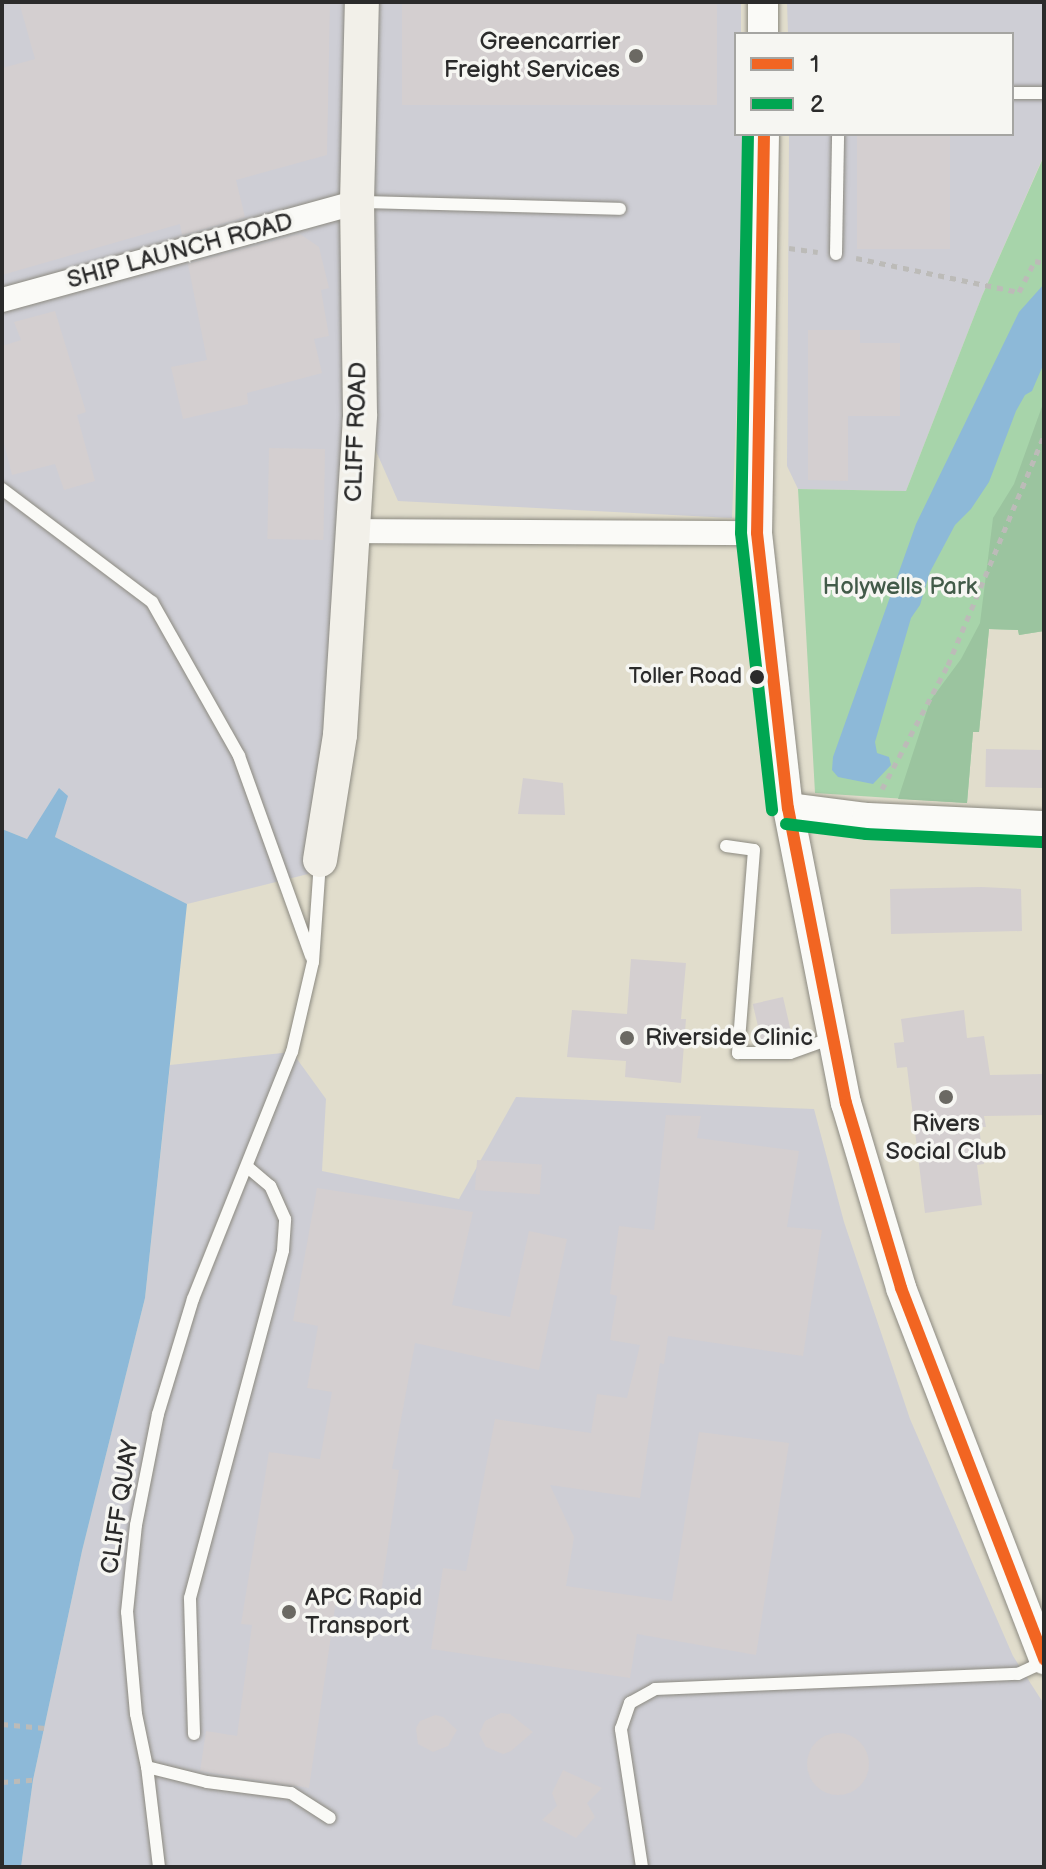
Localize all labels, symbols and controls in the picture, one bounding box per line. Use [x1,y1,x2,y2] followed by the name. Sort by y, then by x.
[443,28,620,84] place label: Greencarrier Freight Services
[734,32,1014,136] legend
[627,47,645,65] marker: Greencarrier Freight Services
[810,50,819,79] text: 1
[810,90,824,119] text: 2
[64,207,296,295] street label: SHIP LAUNCH ROAD
[339,361,373,503] street label: CLIFF ROAD
[823,573,977,601] park label: Holywells Park
[629,664,742,690] place label: Toller Road
[749,669,765,685] marker: Toller Road
[645,1024,813,1052] place label: Riverside Clinic
[616,1027,638,1049] marker: Riverside Clinic
[937,1088,955,1106] marker: Rivers Social Club
[885,1110,1007,1166] place label: Rivers Social Club
[95,1438,145,1576] street label: CLIFF QUAY
[305,1584,422,1640] place label: APC Rapid Transport
[280,1603,298,1621] marker: APC Rapid Transport

